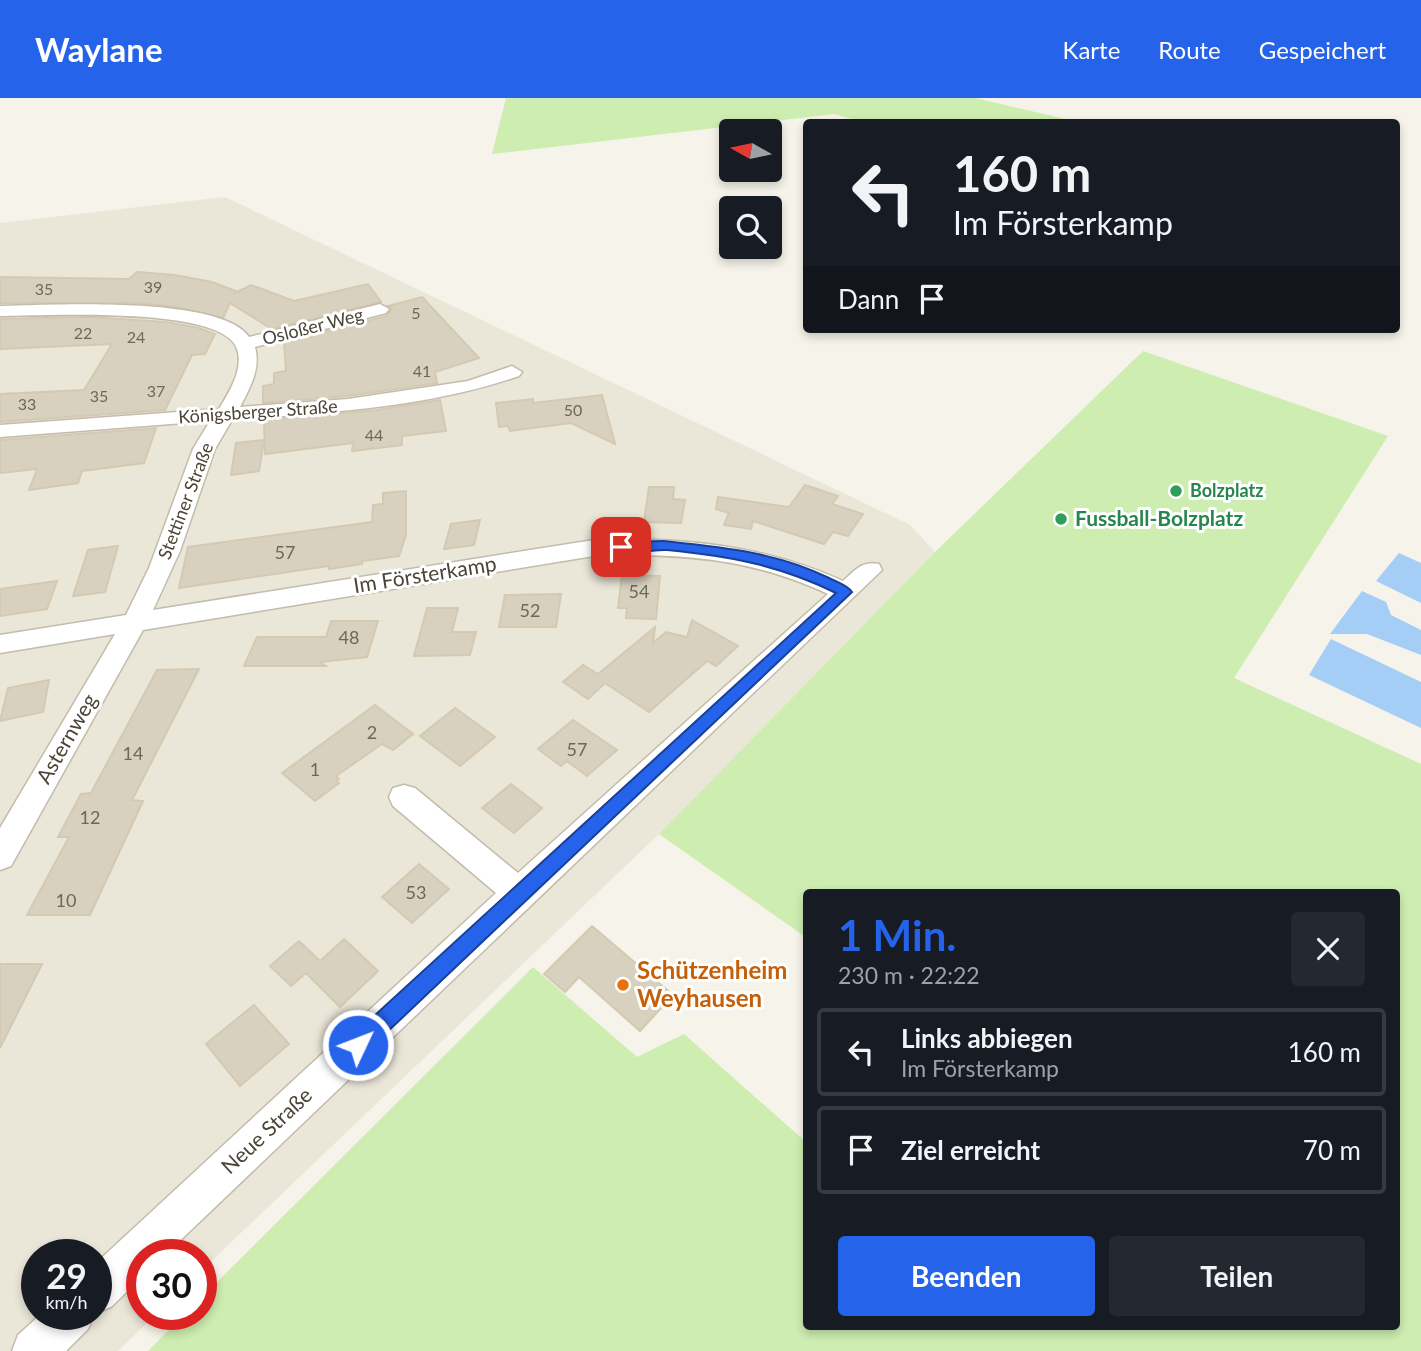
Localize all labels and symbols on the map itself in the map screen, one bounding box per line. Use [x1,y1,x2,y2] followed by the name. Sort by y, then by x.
[719,119,782,182] north arrow
[144,277,162,296] house number: 39
[35,279,53,298] house number: 35
[260,303,366,349] street label: Osloßer Weg
[411,303,421,322] house number: 5
[74,323,92,342] house number: 22
[127,327,145,346] house number: 24
[413,361,431,380] house number: 41
[147,381,165,400] house number: 37
[90,386,108,405] house number: 35
[18,394,36,413] house number: 33
[178,394,338,428] street label: Königsberger Straße
[564,400,582,419] house number: 50
[365,425,383,444] house number: 44
[153,439,217,562] street label: Stettiner Straße
[1190,479,1264,501] place label: Bolzplatz
[1168,483,1184,499] marker: Bolzplatz
[1075,505,1243,530] place label: Fussball-Bolzplatz
[1053,511,1069,527] marker: Fussball-Bolzplatz
[591,517,651,577] pin
[275,541,295,563] house number: 57
[352,550,498,597] street label: Im Försterkamp
[629,580,649,602] house number: 54
[520,599,540,621] house number: 52
[339,626,359,648] house number: 48
[30,689,101,788] street label: Asternweg
[367,721,377,743] house number: 2
[567,738,587,760] house number: 57
[123,742,143,764] house number: 14
[310,758,320,780] house number: 1
[80,806,100,828] house number: 12
[406,881,426,903] house number: 53
[56,889,76,911] house number: 10
[637,955,787,1012] place label: Schützenheim Weyhausen
[615,977,631,993] marker: Schützenheim Weyhausen
[321,1008,395,1082] position arrow
[216,1082,316,1178] street label: Neue Straße
[126,1239,217,1330] speed limit sign: 30

